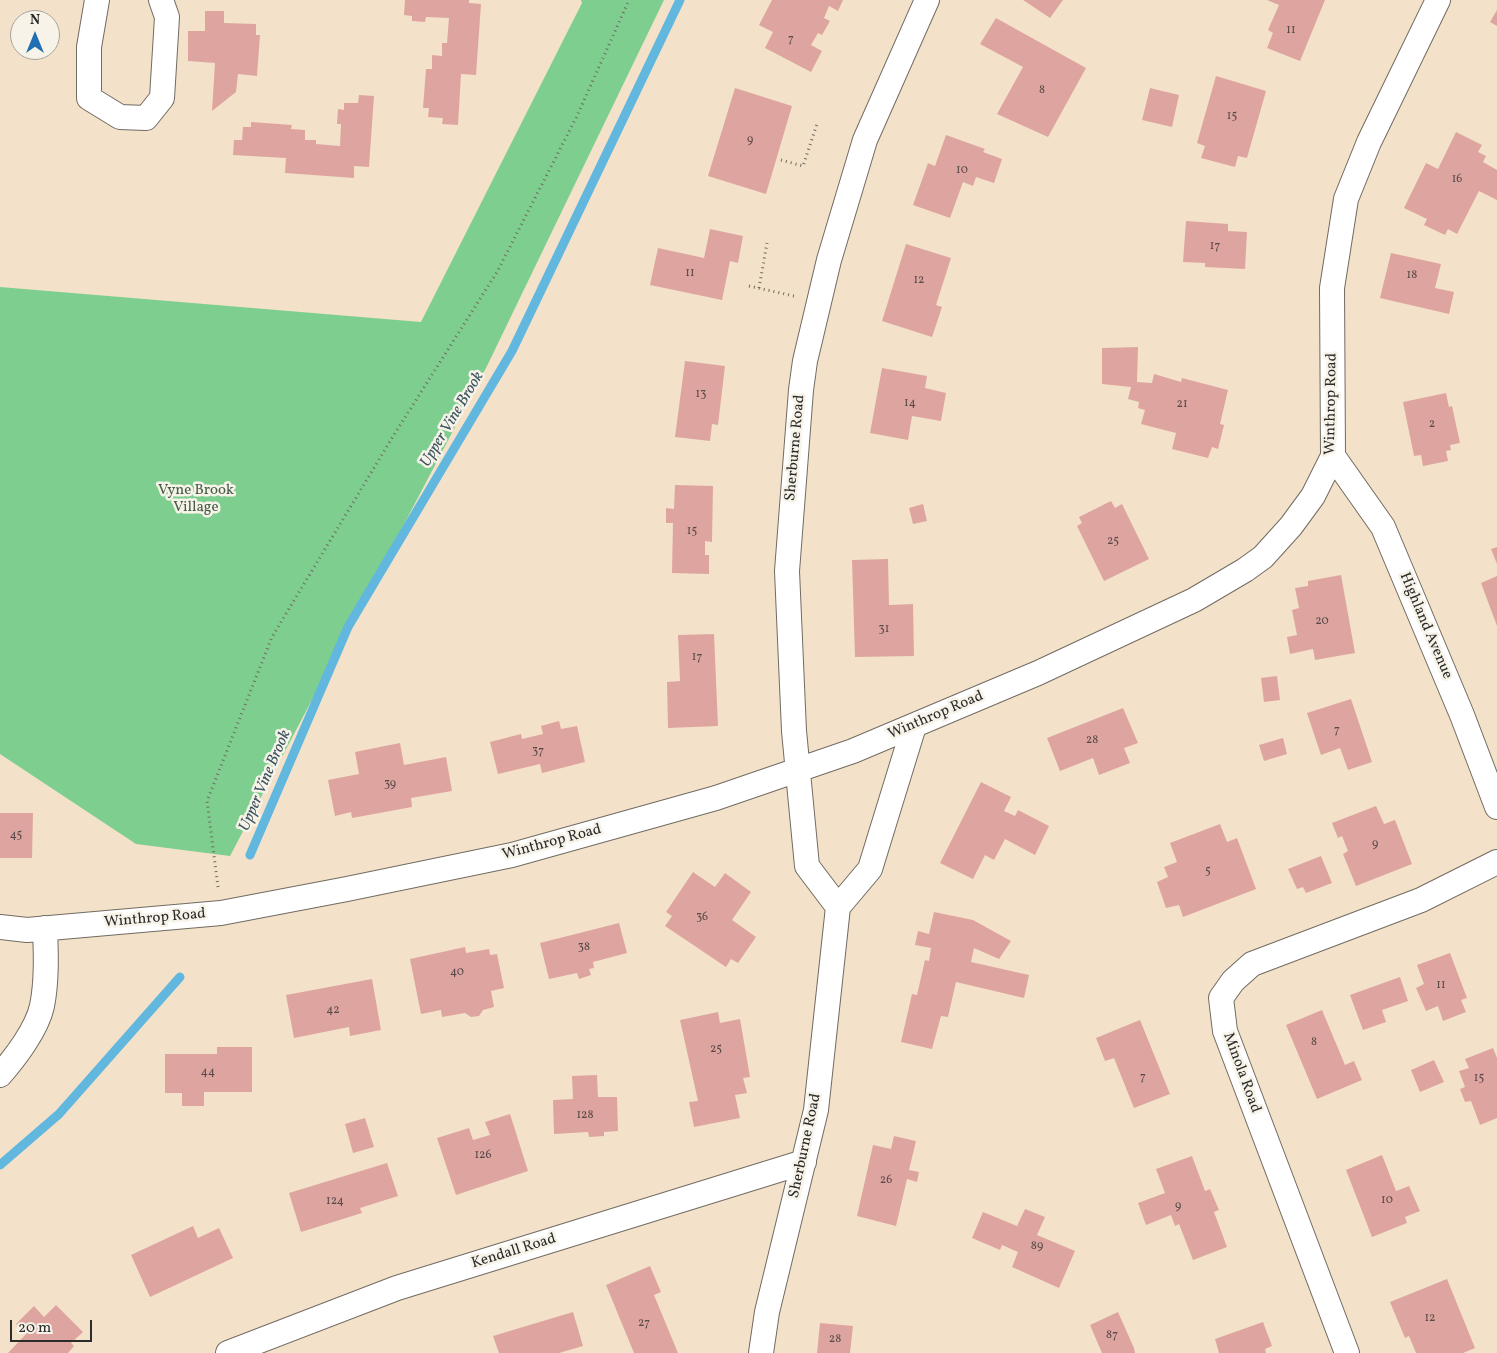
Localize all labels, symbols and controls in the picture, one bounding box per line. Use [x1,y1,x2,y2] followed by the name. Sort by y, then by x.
[10,10,60,60] north arrow
[30,11,40,30] text: N
[1286,24,1296,38] house number: 11
[788,33,794,47] house number: 7
[1039,84,1045,98] house number: 8
[1227,110,1237,124] house number: 15
[747,134,753,148] house number: 9
[956,164,968,178] house number: 10
[1452,173,1462,187] house number: 16
[1210,240,1220,254] house number: 17
[685,267,695,281] house number: 11
[1407,269,1417,283] house number: 18
[913,274,925,288] house number: 12
[1322,353,1342,455] street label: Winthrop Road
[417,369,489,471] water label: Upper Vine Brook
[696,388,706,402] house number: 13
[782,394,810,502] street label: Sherburne Road
[904,397,916,411] house number: 14
[1176,398,1188,412] house number: 21
[1429,418,1435,432] house number: 2
[158,482,234,517] park label: Vyne Brook Village
[687,525,697,539] house number: 15
[1107,535,1119,549] house number: 25
[1394,570,1456,682] street label: Highland Avenue
[1315,615,1329,629] house number: 20
[879,623,889,637] house number: 31
[692,651,702,665] house number: 17
[886,688,986,744] street label: Winthrop Road
[1334,724,1340,738] house number: 7
[236,728,296,834] water label: Upper Vine Brook
[1086,734,1098,748] house number: 28
[532,745,544,759] house number: 37
[384,778,396,792] house number: 39
[500,821,604,865] street label: Winthrop Road
[10,829,22,843] house number: 45
[1372,838,1378,852] house number: 9
[1205,865,1211,879] house number: 5
[103,906,207,932] street label: Winthrop Road
[696,911,708,925] house number: 36
[578,941,590,955] house number: 38
[450,966,464,980] house number: 40
[1436,979,1446,993] house number: 11
[326,1004,340,1018] house number: 42
[1218,1030,1264,1116] street label: Minola Road
[1311,1036,1317,1050] house number: 8
[710,1043,722,1057] house number: 25
[201,1066,215,1080] house number: 44
[1140,1071,1146,1085] house number: 7
[1474,1072,1484,1086] house number: 15
[786,1092,826,1200] street label: Sherburne Road
[576,1109,594,1123] house number: 128
[474,1149,492,1163] house number: 126
[880,1174,892,1188] house number: 26
[1381,1194,1393,1208] house number: 10
[326,1195,344,1209] house number: 124
[1175,1200,1181,1214] house number: 9
[470,1231,558,1273] street label: Kendall Road
[1031,1240,1043,1254] house number: 89
[12,1310,95,1342] scale bar
[1424,1312,1436,1326] house number: 12
[638,1317,650,1331] house number: 27
[18,1318,51,1339] text: 20 m
[1106,1329,1118,1343] house number: 87
[829,1333,841,1347] house number: 28

